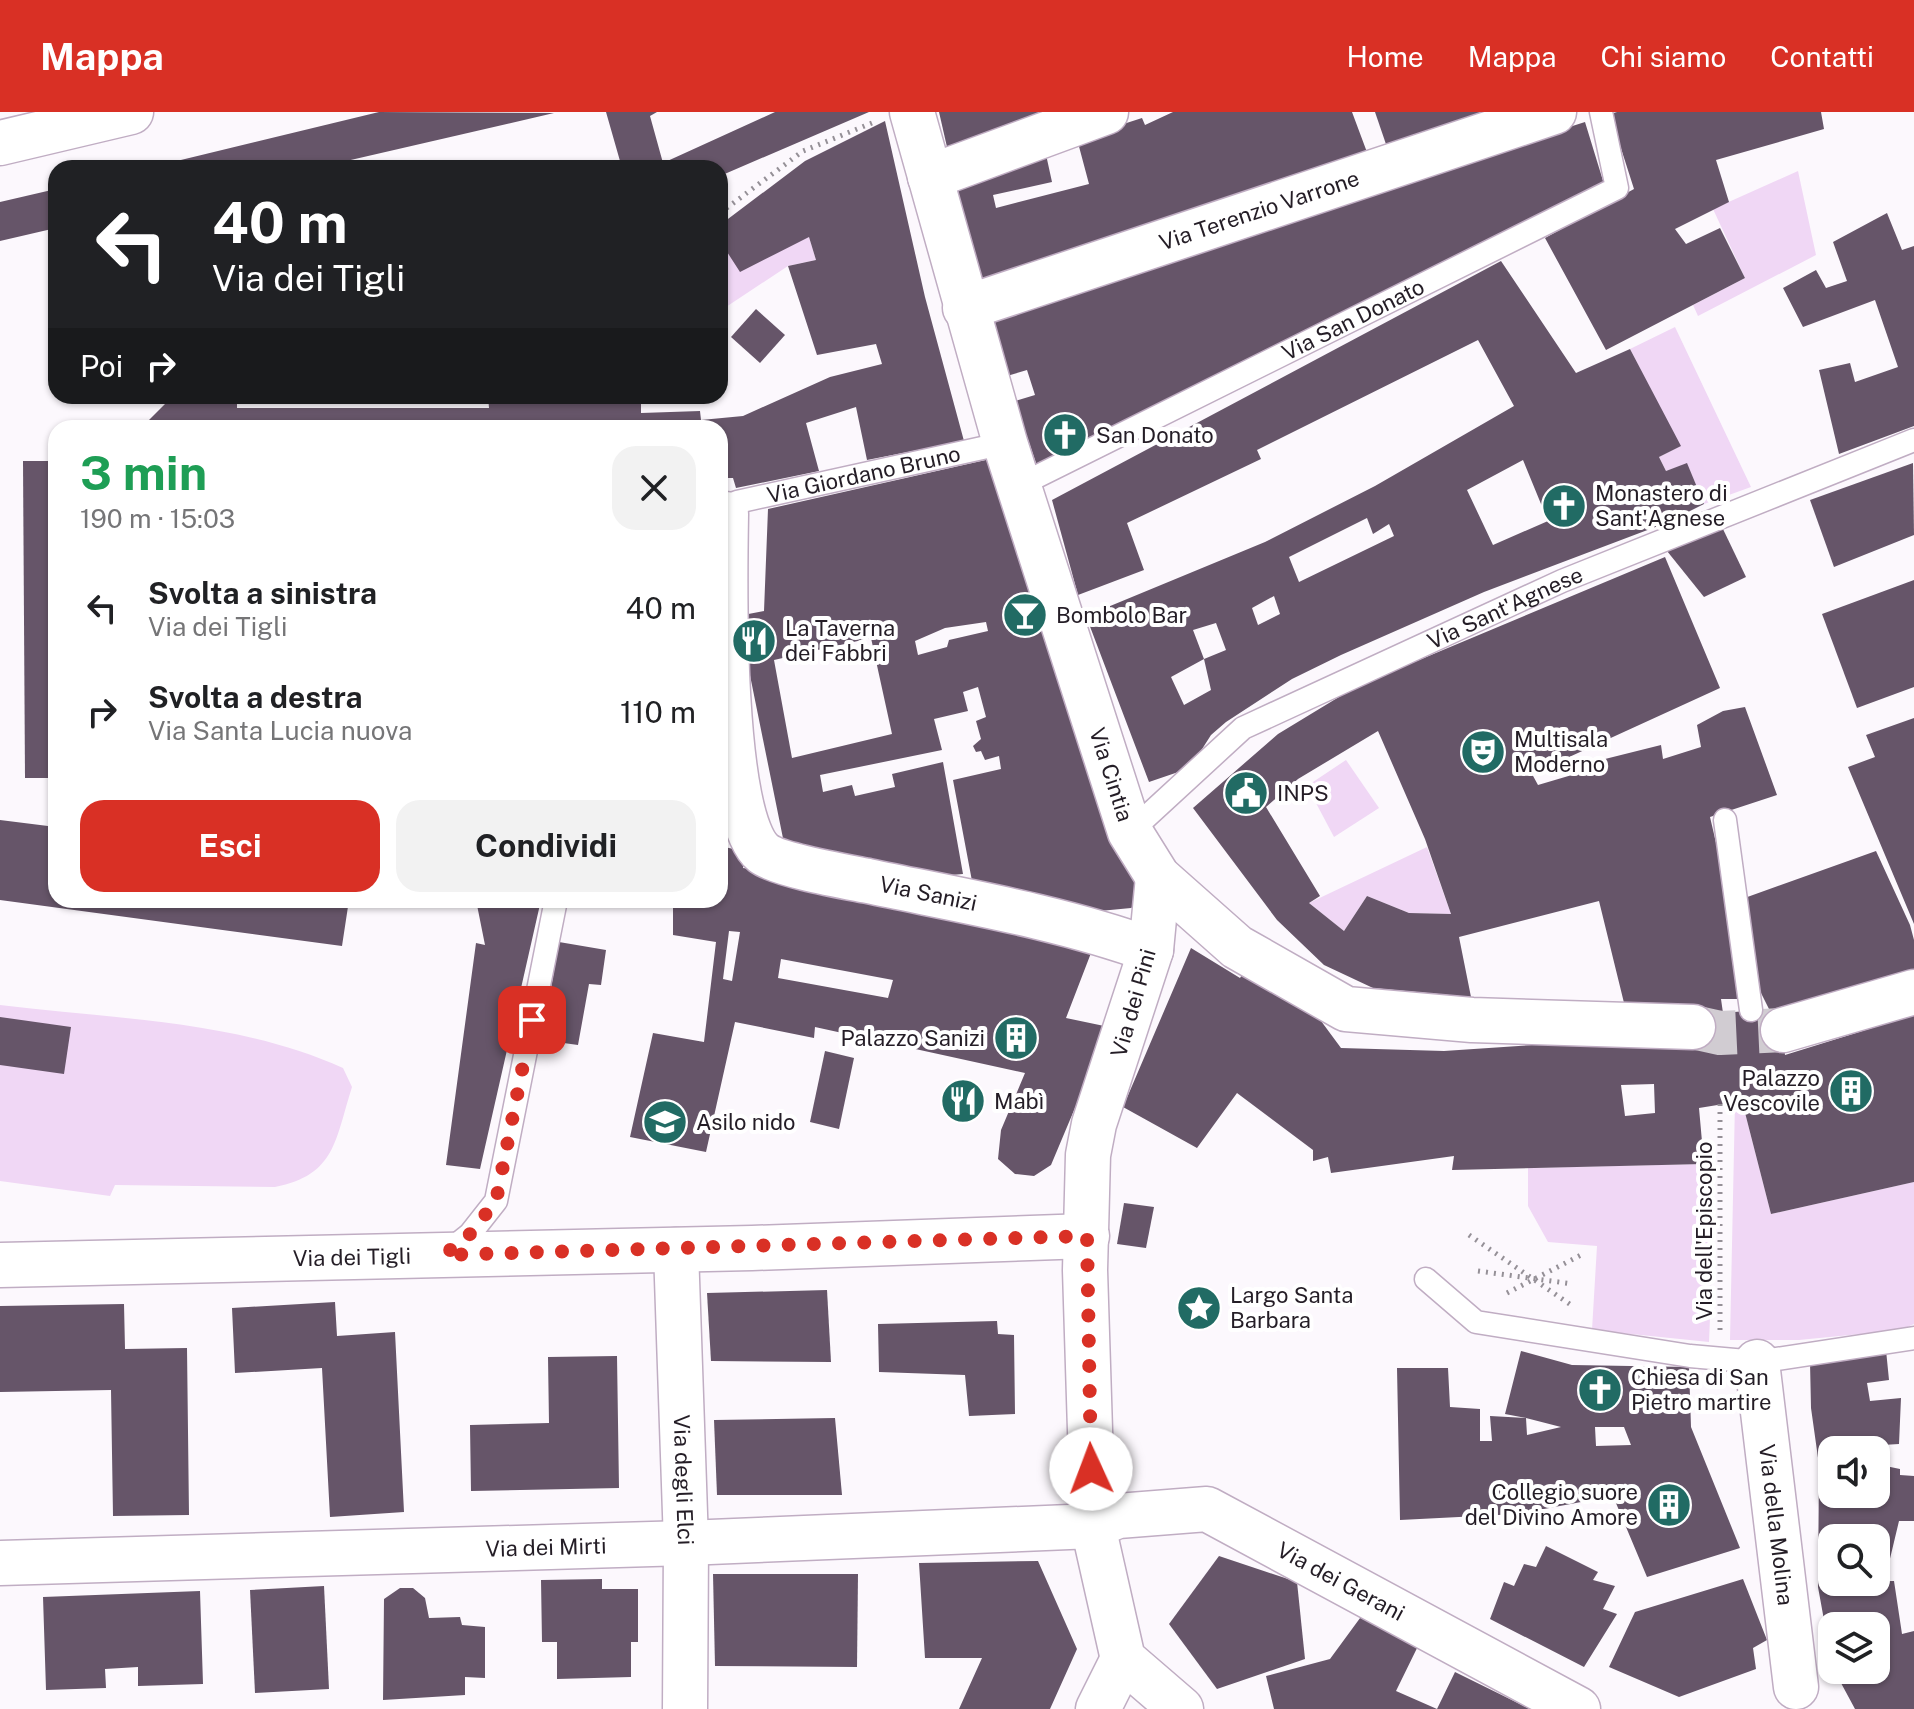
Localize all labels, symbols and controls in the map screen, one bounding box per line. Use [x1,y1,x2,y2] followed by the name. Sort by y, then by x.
[40,34,164,79] text: Mappa
[1347,40,1424,73] text: Home
[1468,40,1557,73] text: Mappa
[1601,40,1726,73] text: Chi siamo
[1770,40,1874,73] text: Contatti
[1156,165,1362,255] street label: Via Terenzio Varrone
[212,190,348,256] text: 40 m
[80,192,184,296] icon: left
[212,257,405,299] text: Via dei Tigli
[1278,273,1428,366] street label: Via San Donato
[139,344,183,388] icon: right
[80,348,123,384] text: Poi
[1041,411,1089,459] church icon: San Donato
[1096,422,1214,448] place label: San Donato
[765,440,963,508] street label: Via Giordano Bruno
[80,444,207,501] text: 3 min
[612,446,696,530] button: close
[1595,480,1728,531] place label: Monastero di Sant'Agnese
[1540,482,1588,530] church icon: Monastero di Sant'Agnese
[80,503,235,534] text: 190 m · 15:03
[1423,561,1587,654] street label: Via Sant'Agnese
[148,575,377,611] text: Svolta a sinistra
[80,586,124,630] icon: left
[626,590,696,626] text: 40 m
[1001,591,1049,639] bar icon: Bombolo Bar
[1056,602,1187,628] place label: Bombolo Bar
[148,611,287,642] text: Via dei Tigli
[785,615,895,666] place label: La Taverna dei Fabbri
[730,617,778,665] restaurant icon: La Taverna dei Fabbri
[148,679,363,715] text: Svolta a destra
[80,690,124,734] icon: right
[620,694,696,730] text: 110 m
[148,715,412,746] text: Via Santa Lucia nuova
[1084,724,1139,825] street label: Via Cintia
[1514,726,1608,777] place label: Multisala Moderno
[1459,728,1507,776] theatre icon: Multisala Moderno
[1222,769,1270,817] public building icon: INPS
[1277,780,1329,806] place label: INPS
[80,800,380,892] button: Esci
[396,800,696,892] button: Condividi
[877,871,979,916] street label: Via Sanizi
[1105,946,1161,1060] street label: Via dei Pini
[498,986,566,1054] pin
[510,998,554,1042] icon: arrive
[992,1014,1040,1062] building icon: Palazzo Sanizi
[840,1025,985,1051] place label: Palazzo Sanizi
[1723,1065,1820,1116] place label: Palazzo Vescovile
[1827,1067,1875,1115] building icon: Palazzo Vescovile
[939,1077,987,1125] restaurant icon: Mabì
[994,1088,1044,1114] place label: Mabì
[641,1098,689,1146] school or university icon: Asilo nido
[696,1109,795,1135] place label: Asilo nido
[1691,1142,1717,1320] street label: Via dell'Episcopio
[293,1243,411,1271] street label: Via dei Tigli
[1230,1282,1353,1333] place label: Largo Santa Barbara
[1175,1284,1223,1332] place icon: Largo Santa Barbara
[1631,1364,1772,1415] place label: Chiesa di San Pietro martire
[1576,1366,1624,1414] church icon: Chiesa di San Pietro martire
[669,1414,699,1546] street label: Via degli Elci
[1049,1427,1133,1511] position arrow
[1818,1436,1890,1684] map controls
[1818,1436,1890,1508] button: sound
[1754,1443,1799,1607] street label: Via della Molina
[1465,1479,1638,1530] place label: Collegio suore del Divino Amore
[1645,1481,1693,1529] building icon: Collegio suore del Divino Amore
[1818,1524,1890,1596] button: search
[485,1532,607,1562] street label: Via dei Mirti
[1273,1536,1409,1626] street label: Via dei Gerani
[1818,1612,1890,1684] button: layers

